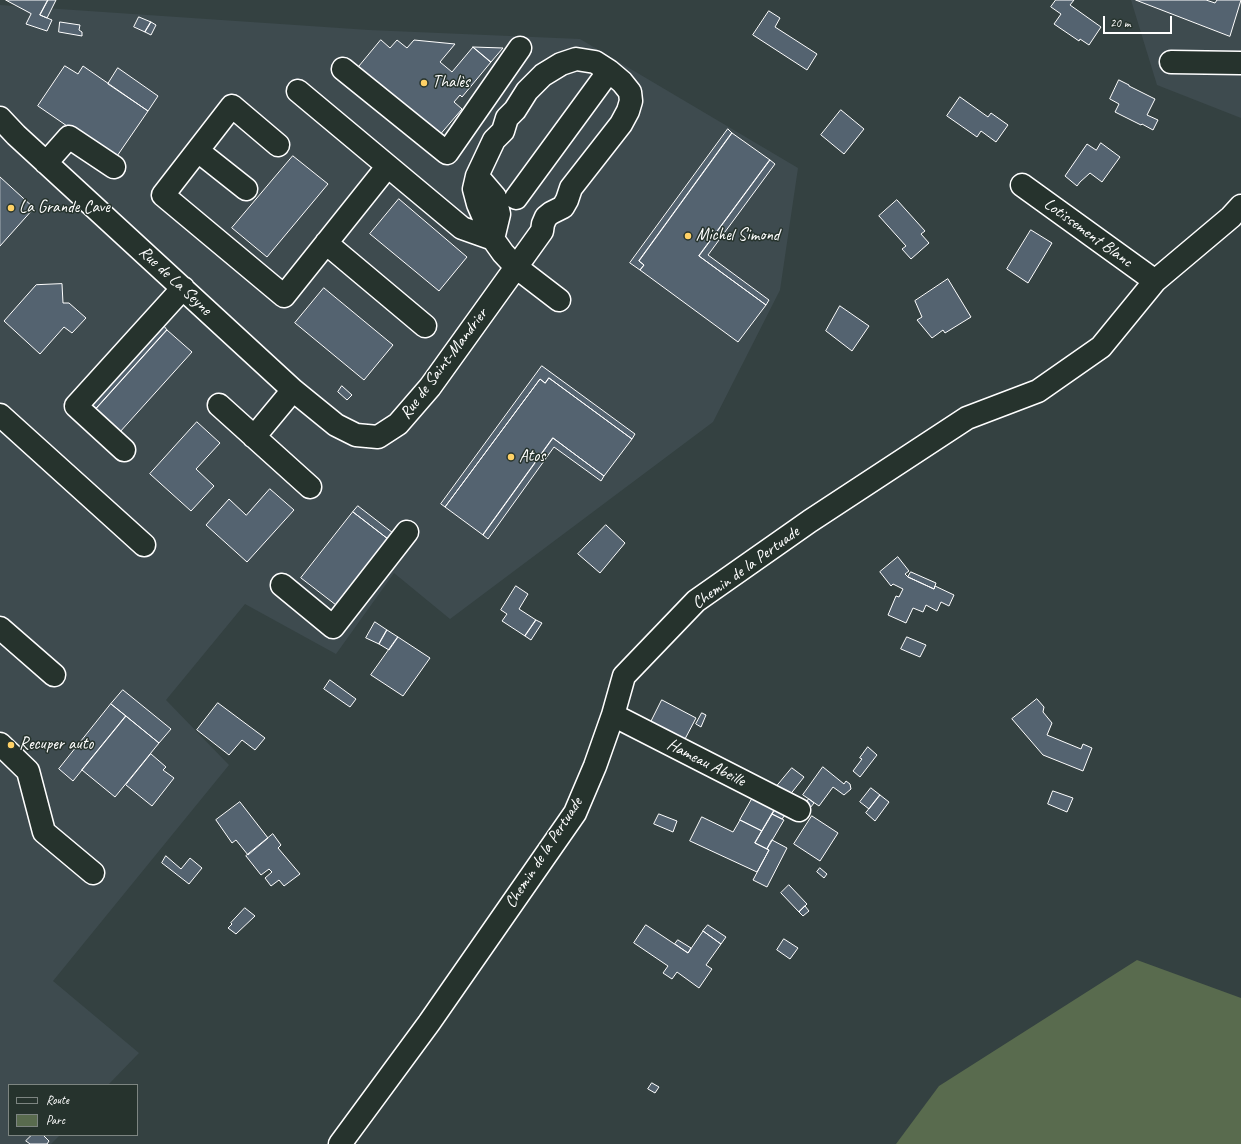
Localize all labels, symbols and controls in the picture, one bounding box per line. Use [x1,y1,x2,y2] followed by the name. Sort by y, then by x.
[1105,8,1174,34] scale bar
[1110,15,1130,31] text: 20 m
[432,73,470,93] place label: Thalès
[419,78,429,88] marker: Thalès
[1040,194,1136,272] street label: Lotissement Blanc
[19,198,110,218] place label: La Grande Cave
[6,203,16,213] marker: La Grande Cave
[696,226,779,246] place label: Michel Simond
[683,231,693,241] marker: Michel Simond
[134,242,216,320] street label: Rue de La Seyne
[396,305,492,423] street label: Rue de Saint-Mandrier
[519,447,545,467] place label: Atos
[506,452,516,462] marker: Atos
[688,522,804,614] street label: Chemin de la Pertuade
[19,735,93,755] place label: Recuper auto
[663,735,749,791] street label: Hameau Abeille
[6,740,16,750] marker: Recuper auto
[501,794,587,912] street label: Chemin de la Pertuade
[8,1084,138,1136] legend
[46,1092,69,1108] text: Route
[46,1112,65,1128] text: Parc

